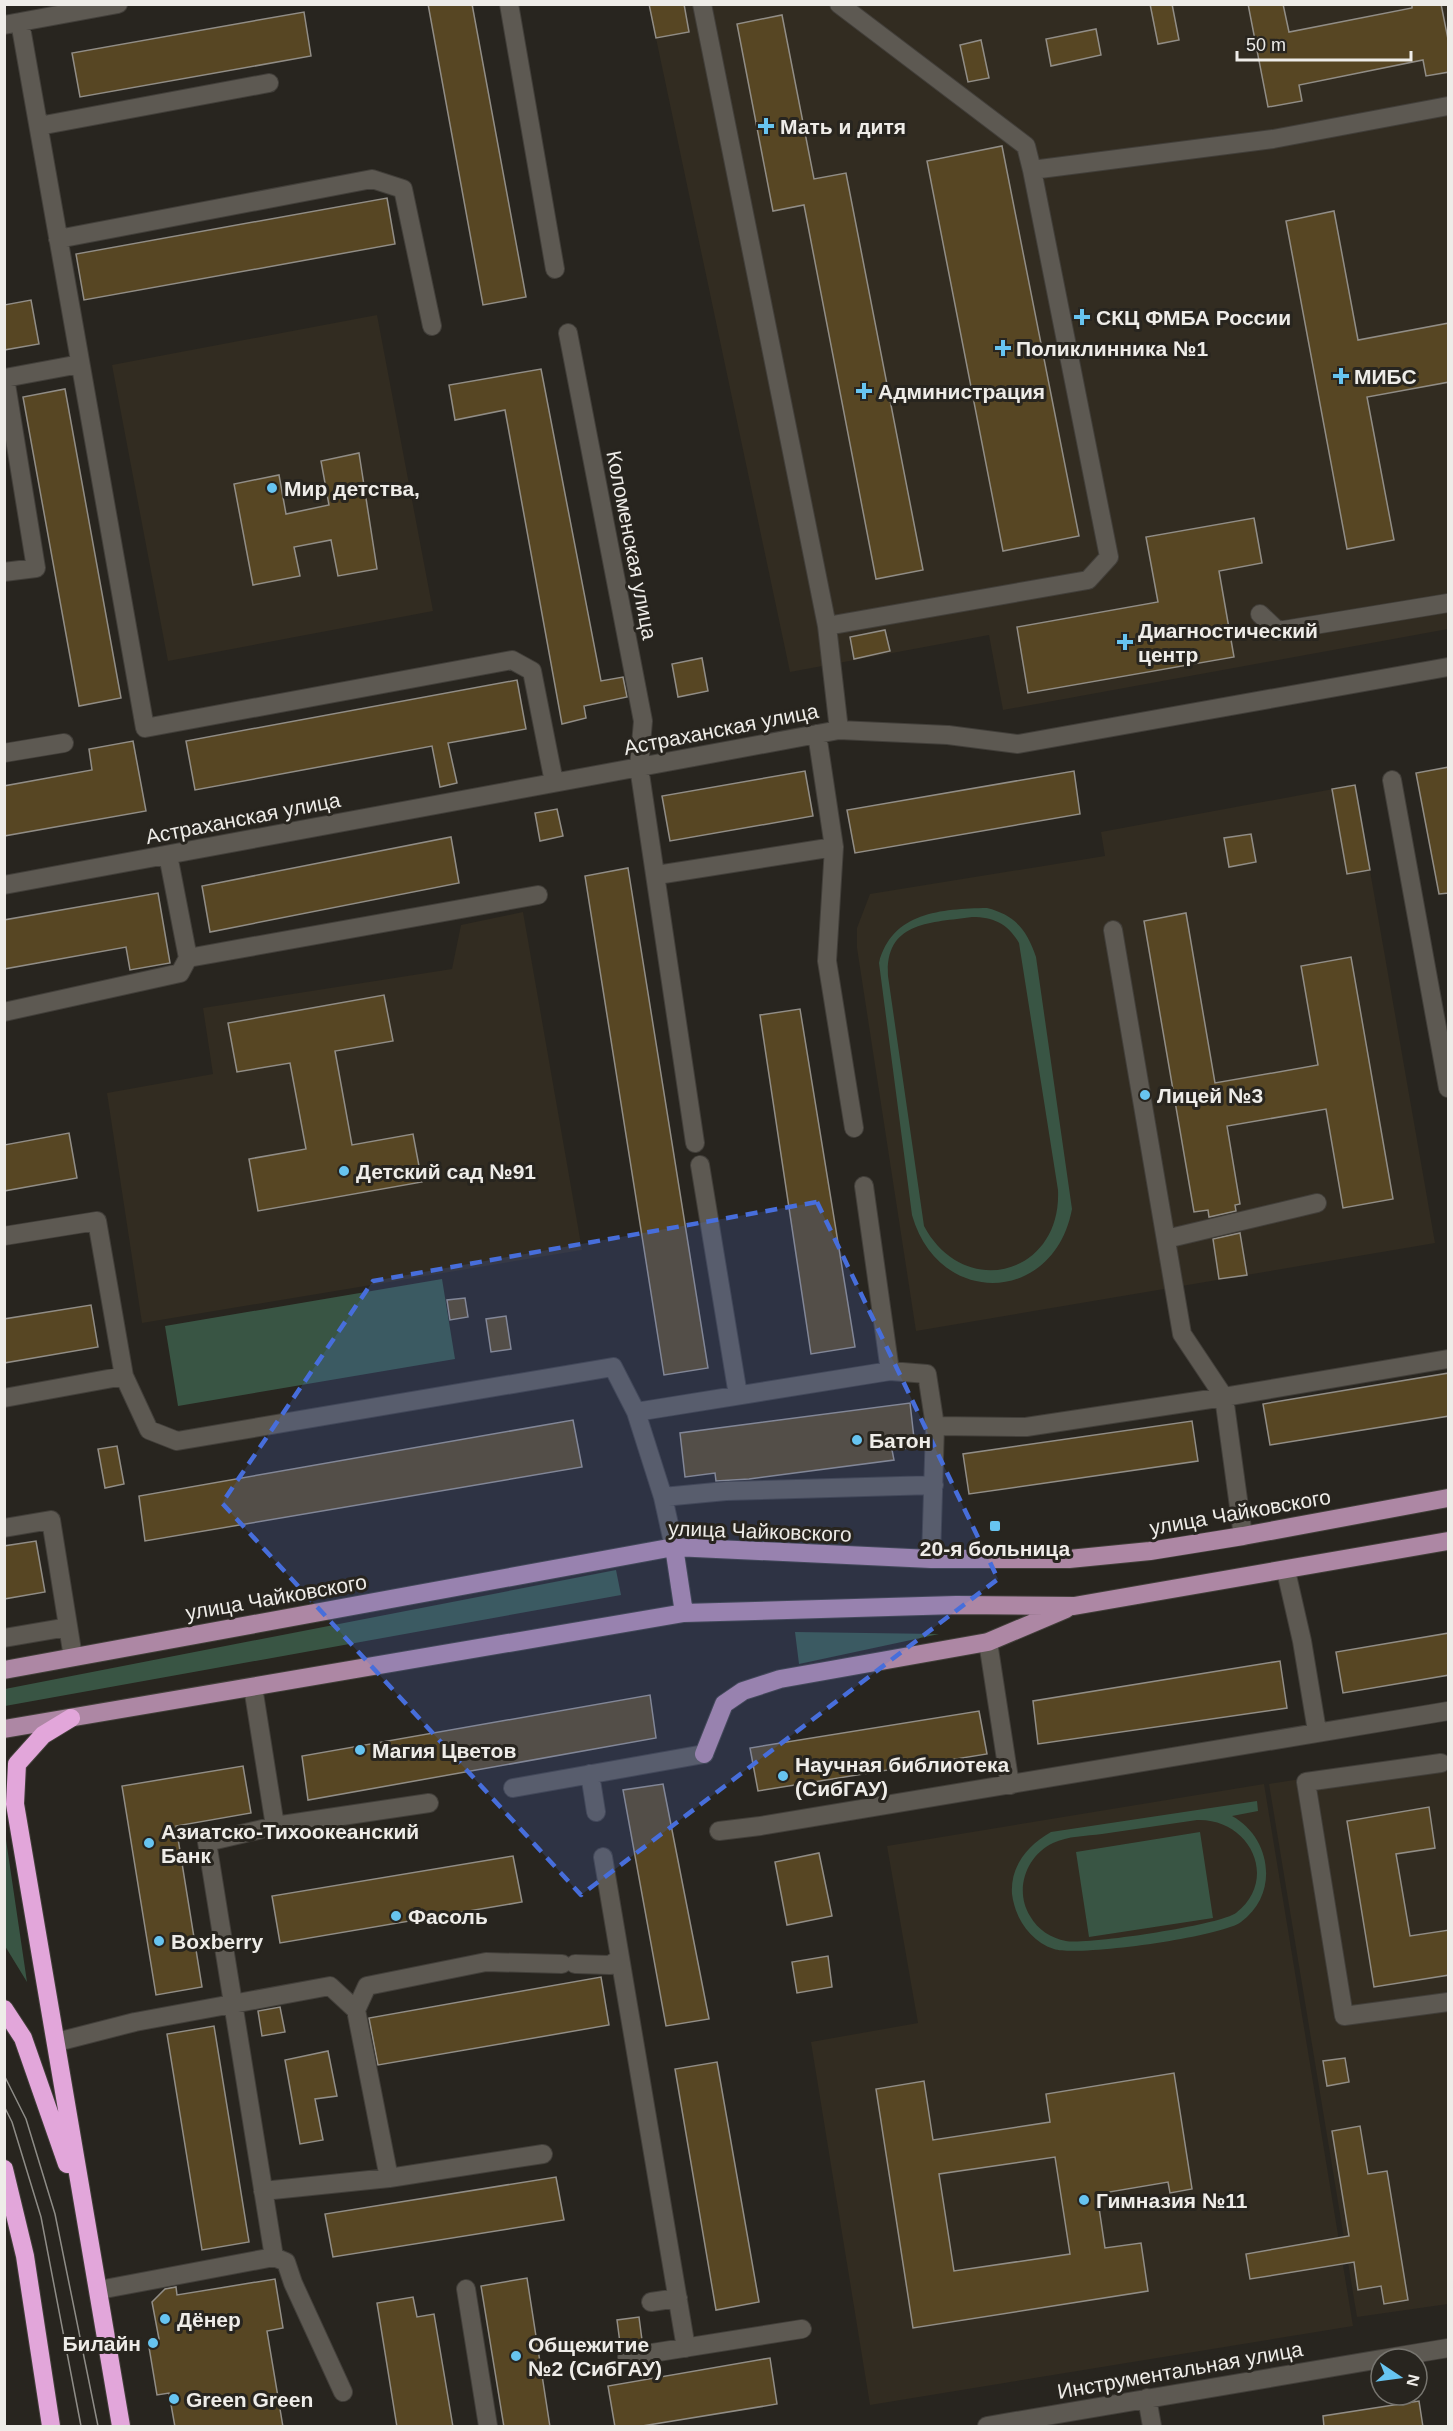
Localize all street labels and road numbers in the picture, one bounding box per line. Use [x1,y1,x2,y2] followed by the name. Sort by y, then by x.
[602,449,662,642] street label: Коломенская улица
[622,699,821,759] street label: Астраханская улица
[144,788,343,848] street label: Астраханская улица
[1148,1485,1332,1539] street label: улица Чайковского
[668,1516,852,1546] street label: улица Чайковского
[184,1570,368,1624] street label: улица Чайковского
[1056,2337,1305,2403] street label: Инструментальная улица

